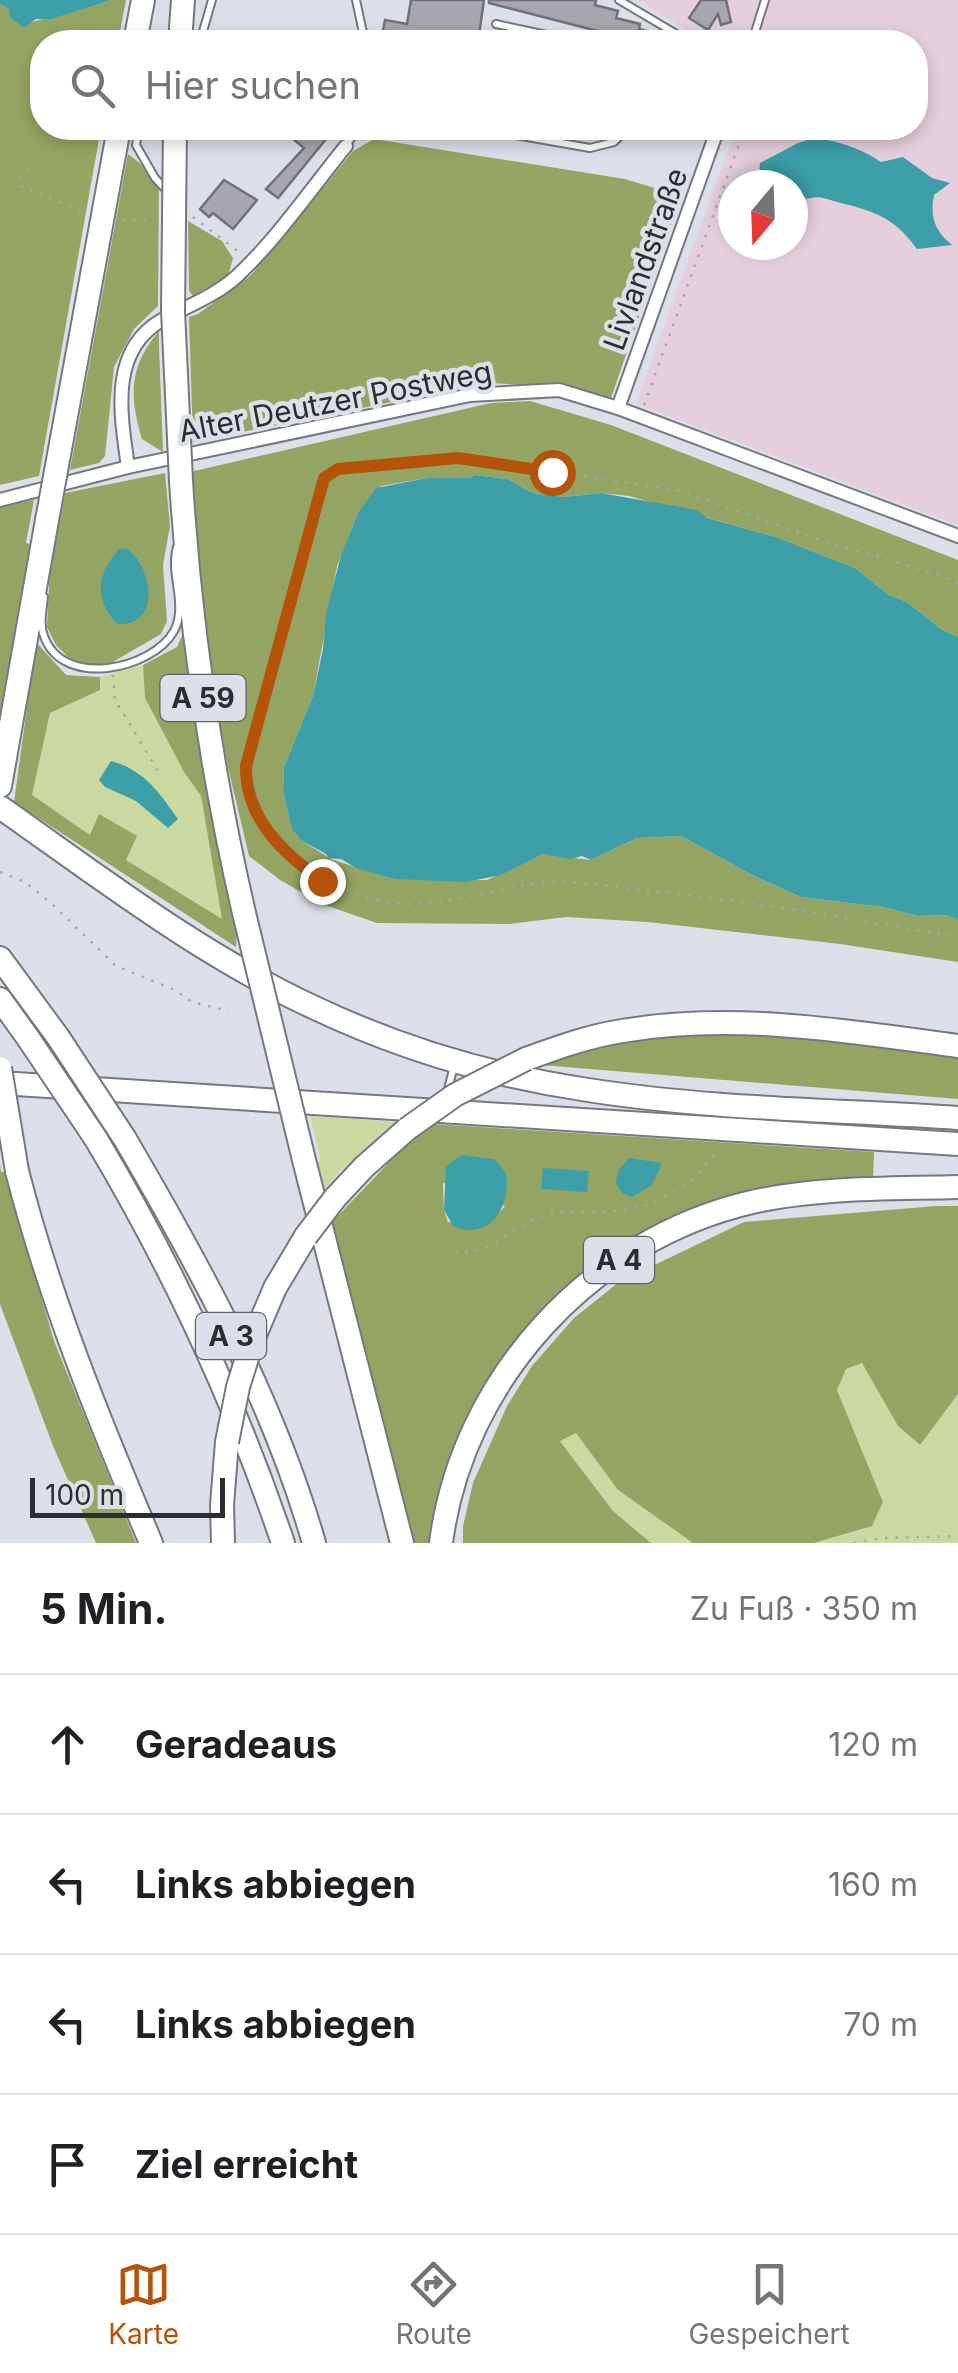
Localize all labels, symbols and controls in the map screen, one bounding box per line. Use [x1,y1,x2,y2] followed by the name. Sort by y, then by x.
[30,30,928,140] search box
[65,58,120,113] icon: search
[145,62,361,108] text: Hier suchen
[595,163,695,355] street label: Livlandstraße
[718,170,808,260] north arrow
[175,353,495,449] street label: Alter Deutzer Postweg
[530,450,576,496] route start
[160,675,246,721] road number: A 59
[300,859,346,905] route end
[584,1237,654,1283] road number: A 4
[196,1313,266,1359] road number: A 3
[30,1473,225,1518] scale bar
[45,1478,124,1512] text: 100 m
[40,1583,167,1634] text: 5 Min.
[690,1589,918,1628] text: Zu Fuß · 350 m
[40,1717,95,1772] icon: ahead
[135,1721,337,1767] text: Geradeaus
[828,1725,918,1764] text: 120 m
[40,1857,95,1912] icon: left
[135,1861,416,1907] text: Links abbiegen
[828,1865,918,1904] text: 160 m
[40,1997,95,2052] icon: left
[135,2001,416,2047] text: Links abbiegen
[843,2005,918,2044] text: 70 m
[40,2137,95,2192] icon: arrive
[135,2141,358,2187] text: Ziel erreicht
[108,2257,179,2351] tab: Karte
[396,2257,472,2351] tab: Route
[688,2257,850,2351] tab: Gespeichert

